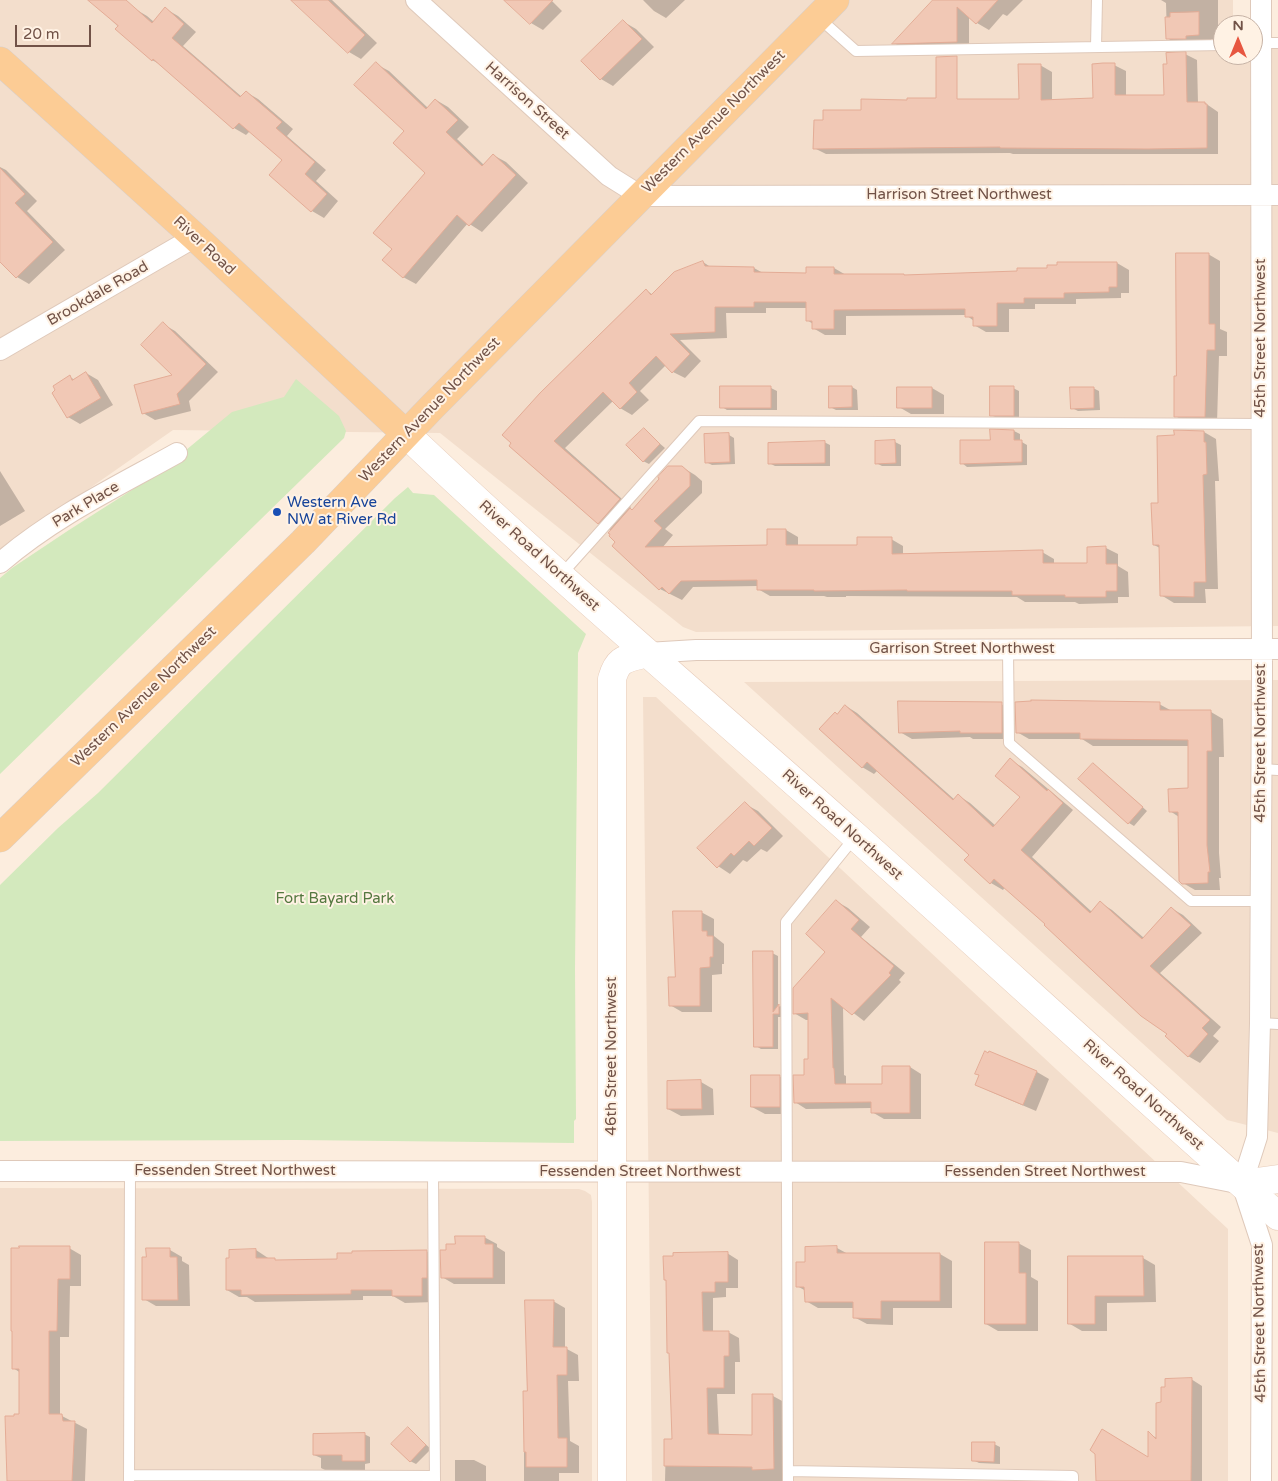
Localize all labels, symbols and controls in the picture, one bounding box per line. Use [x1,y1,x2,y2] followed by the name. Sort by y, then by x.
[18,15,94,47] scale bar
[1213,15,1263,65] north arrow
[1232,17,1244,34] text: N
[23,25,60,43] text: 20 m
[639,47,789,197] street label: Western Avenue Northwest
[481,58,573,144] street label: Harrison Street
[866,186,1052,204] street label: Harrison Street Northwest
[169,213,239,279] street label: River Road
[44,258,152,330] street label: Brookdale Road
[1252,259,1270,417] street label: 45th Street Northwest
[356,334,504,486] street label: Western Avenue Northwest
[49,478,123,532] street label: Park Place
[287,494,397,529] place label: Western Ave NW at River Rd
[475,497,603,615] street label: River Road Northwest
[271,506,283,518] marker: Western Ave NW at River Rd
[68,623,220,771] street label: Western Avenue Northwest
[869,640,1055,658] street label: Garrison Street Northwest
[1252,664,1270,822] street label: 45th Street Northwest
[778,766,906,884] street label: River Road Northwest
[275,890,395,908] park label: Fort Bayard Park
[603,977,621,1135] street label: 46th Street Northwest
[1079,1036,1207,1154] street label: River Road Northwest
[134,1162,336,1180] street label: Fessenden Street Northwest
[539,1163,741,1181] street label: Fessenden Street Northwest
[944,1163,1146,1181] street label: Fessenden Street Northwest
[1250,1243,1270,1403] street label: 45th Street Northwest

